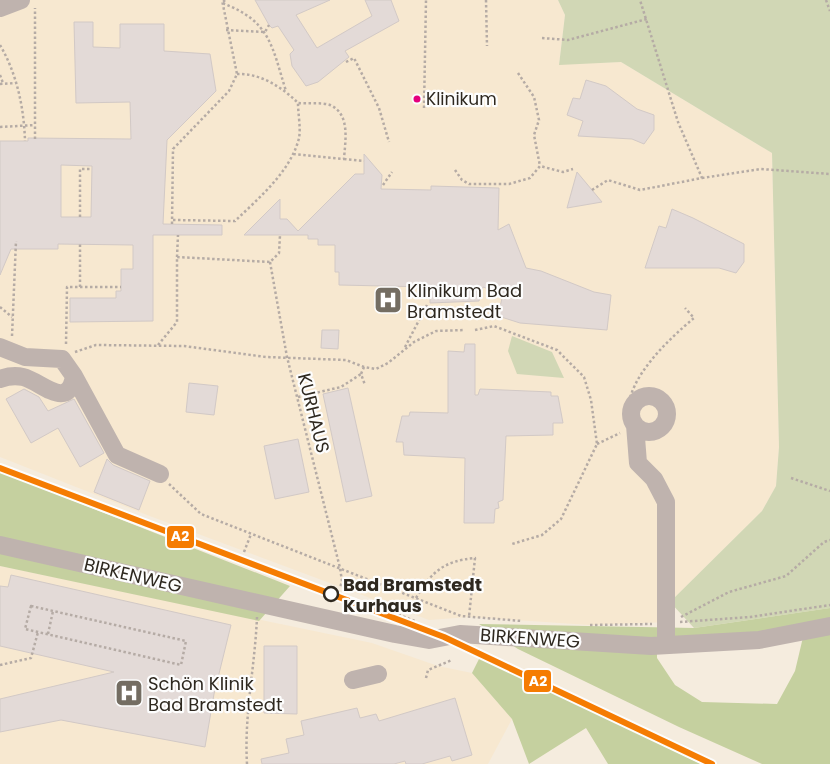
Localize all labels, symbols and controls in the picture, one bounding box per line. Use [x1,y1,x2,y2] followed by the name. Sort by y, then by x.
[426,87,497,111] place label: Klinikum
[412,94,422,104] marker: Klinikum
[407,278,522,324] place label: Klinikum Bad Bramstedt
[373,285,403,315] hospital icon: Klinikum Bad Bramstedt
[292,371,336,455] street label: KURHAUS
[166,525,195,549] line badge: A2
[171,526,189,546] text: A2
[82,552,184,598] street label: BIRKENWEG
[343,572,482,618] place label: Bad Bramstedt Kurhaus
[323,586,339,602] marker: Bad Bramstedt Kurhaus
[479,622,581,654] street label: BIRKENWEG
[523,669,552,693] line badge: A2
[148,671,282,717] place label: Schön Klinik Bad Bramstedt
[529,671,547,691] text: A2
[114,678,144,708] hospital icon: Schön Klinik Bad Bramstedt

